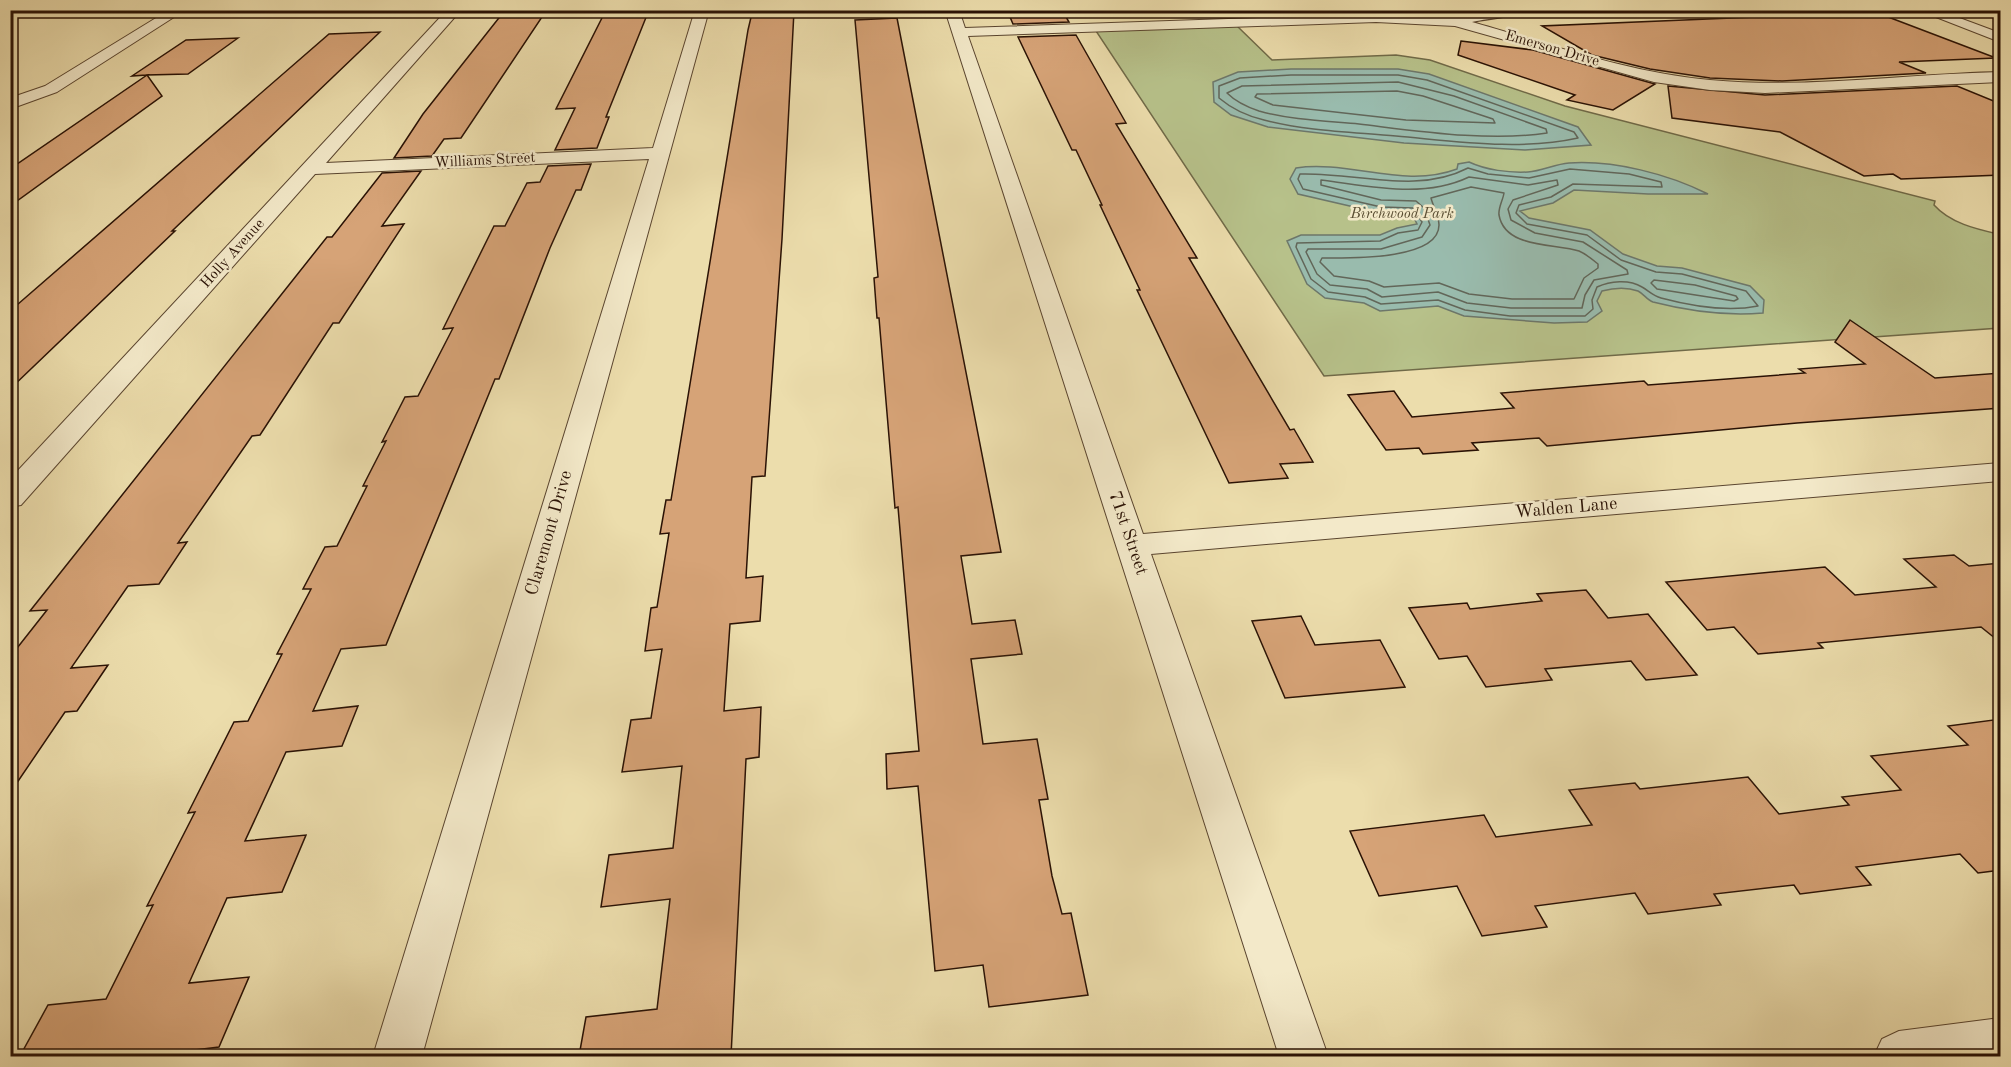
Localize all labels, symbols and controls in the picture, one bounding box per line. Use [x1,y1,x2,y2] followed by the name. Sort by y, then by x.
[1503,28,1601,70] street label: Emerson Drive
[434,151,536,171] street label: Williams Street
[1349,207,1454,222] park label: Birchwood Park
[198,217,268,291] street label: Holly Avenue
[523,469,575,597] street label: Claremont Drive
[1105,489,1151,577] street label: 71st Street
[1514,495,1618,521] street label: Walden Lane

